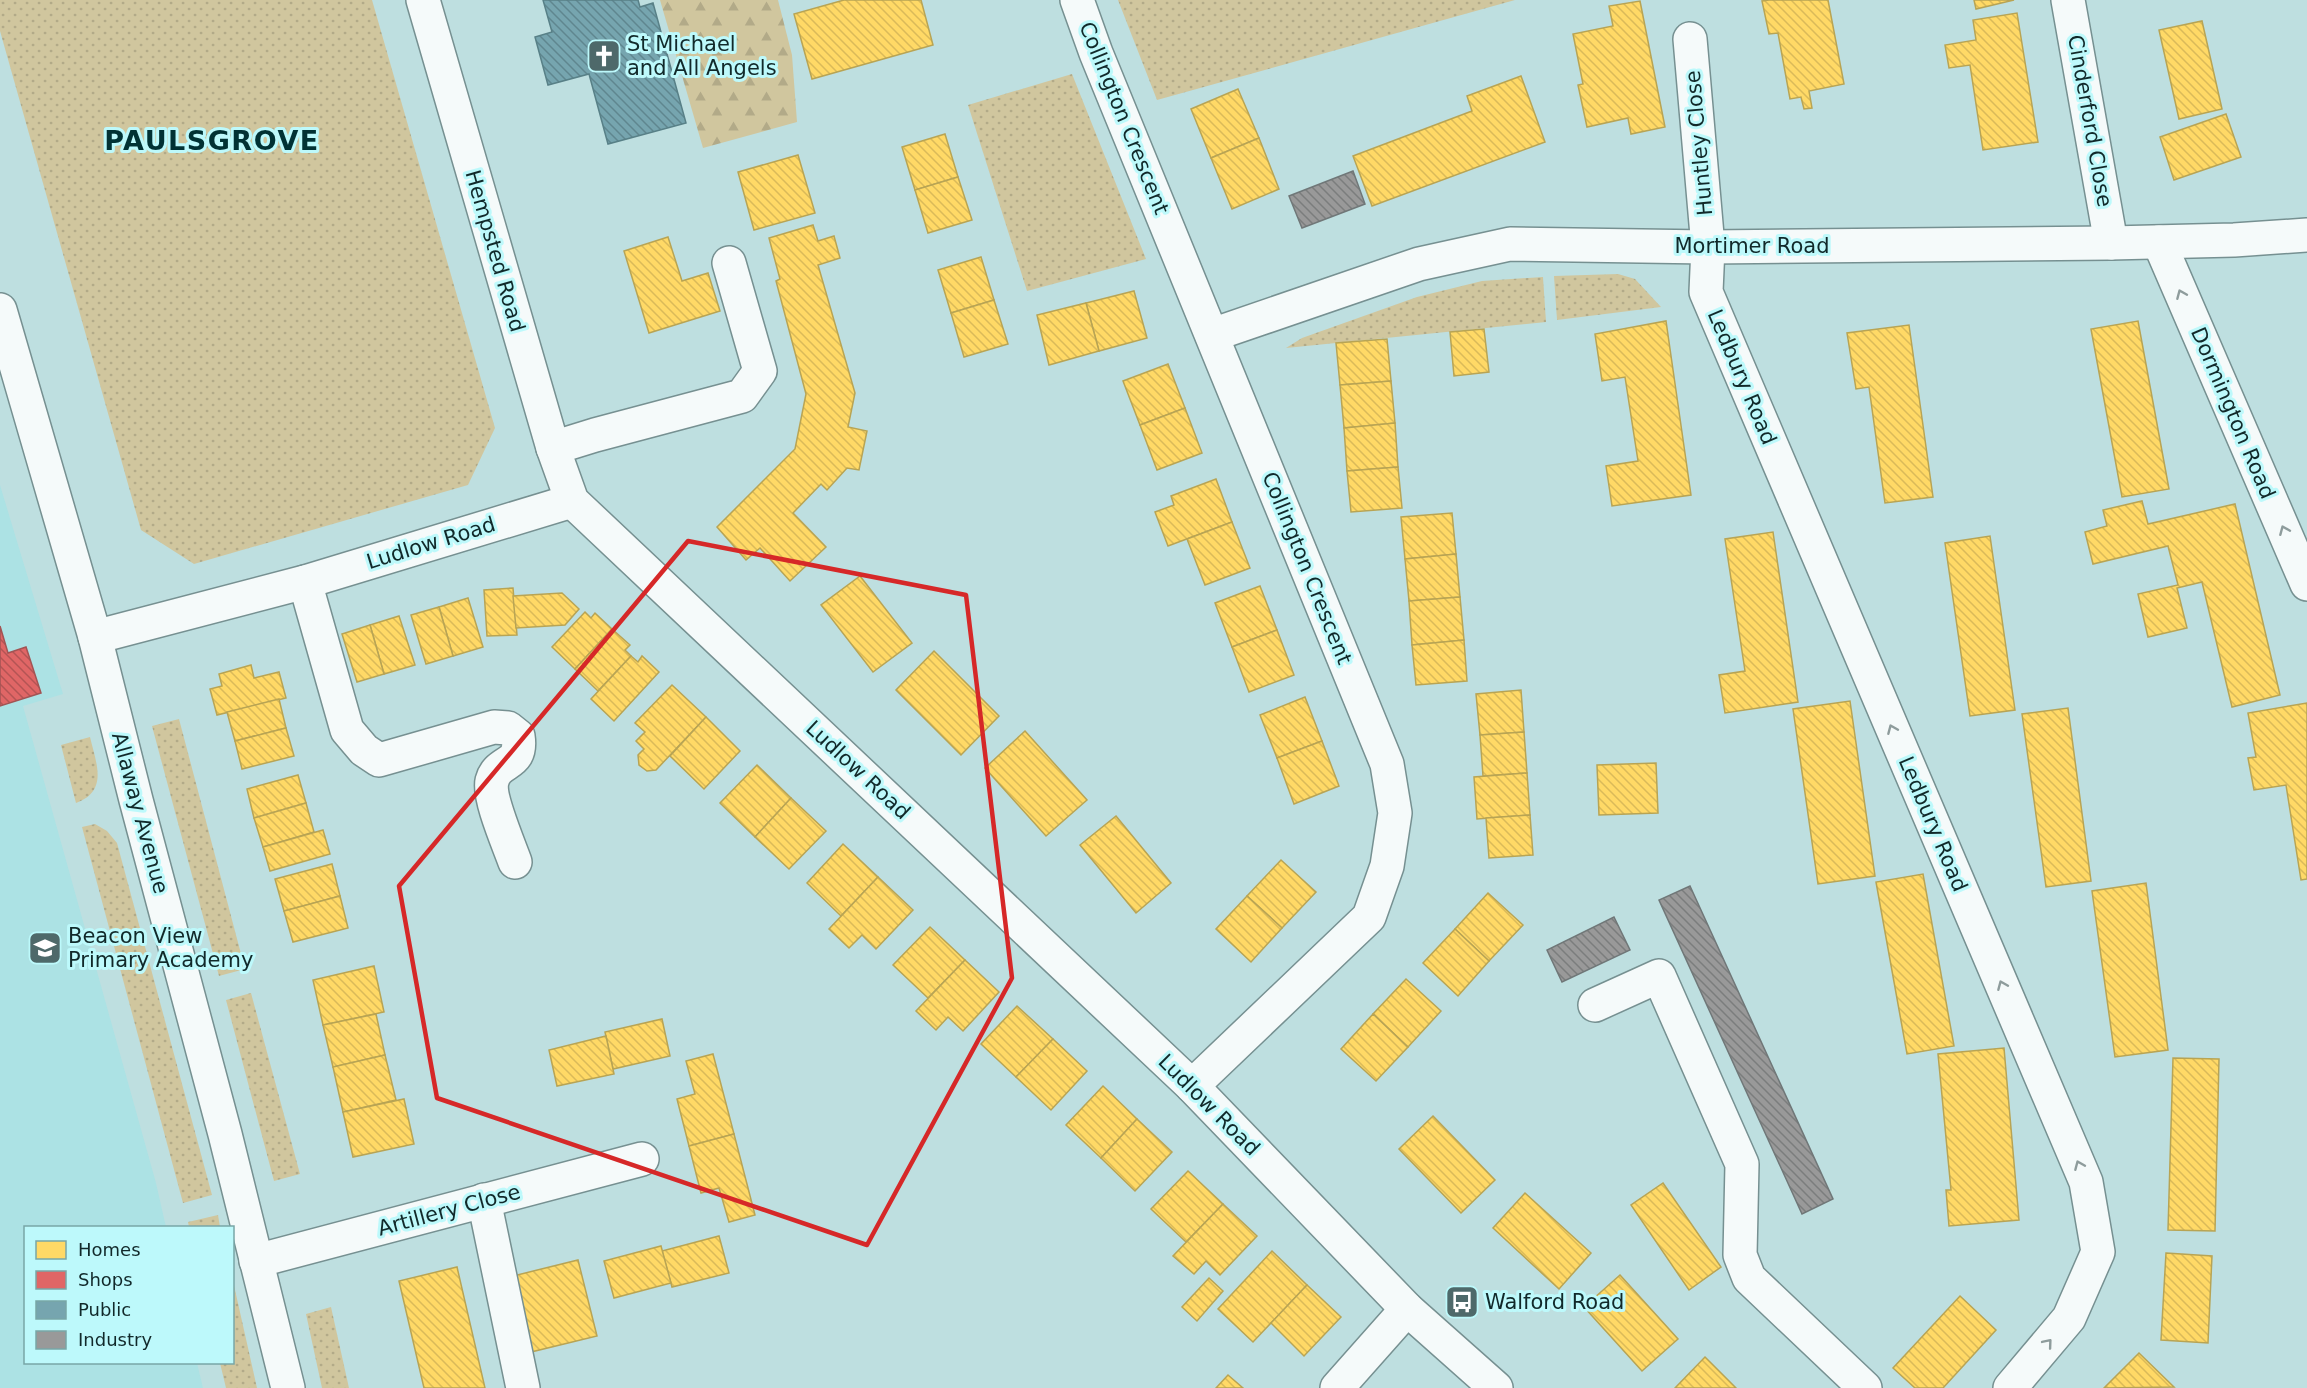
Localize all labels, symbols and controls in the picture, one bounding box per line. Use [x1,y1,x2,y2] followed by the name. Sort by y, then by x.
[1074,18,1174,218] street label: Collington Crescent
[627,32,777,80] place label: St Michael and All Angels
[2063,33,2117,209] street label: Cinderford Close
[586,38,622,74] church icon: St Michael and All Angels
[1681,69,1717,217] street label: Huntley Close
[104,125,320,156] district label: PAULSGROVE
[460,167,530,335] street label: Hempsted Road
[1674,234,1830,258] street label: Mortimer Road
[2176,289,2188,300] one-way arrow
[1703,306,1781,448] street label: Ledbury Road
[2186,324,2280,502] street label: Dormington Road
[1257,468,1357,668] street label: Collington Crescent
[364,512,498,574] street label: Ludlow Road
[2279,526,2291,537] one-way arrow
[801,716,915,824] street label: Ludlow Road
[1888,724,1900,735] one-way arrow
[107,730,173,896] street label: Allaway Avenue
[1894,753,1972,895] street label: Ledbury Road
[68,924,253,972] place label: Beacon View Primary Academy
[27,930,63,966] school or university icon: Beacon View Primary Academy
[1997,981,2009,992] one-way arrow
[1153,1049,1265,1161] street label: Ludlow Road
[2074,1160,2086,1171] one-way arrow
[375,1179,523,1241] street label: Artillery Close
[24,1226,234,1364] legend
[78,1239,141,1260] text: Homes
[78,1269,133,1290] text: Shops
[1444,1284,1480,1320] bus stop icon: Walford Road
[1485,1290,1624,1314] place label: Walford Road
[78,1299,131,1320] text: Public
[78,1329,152,1350] text: Industry
[2040,1339,2051,1350] one-way arrow

